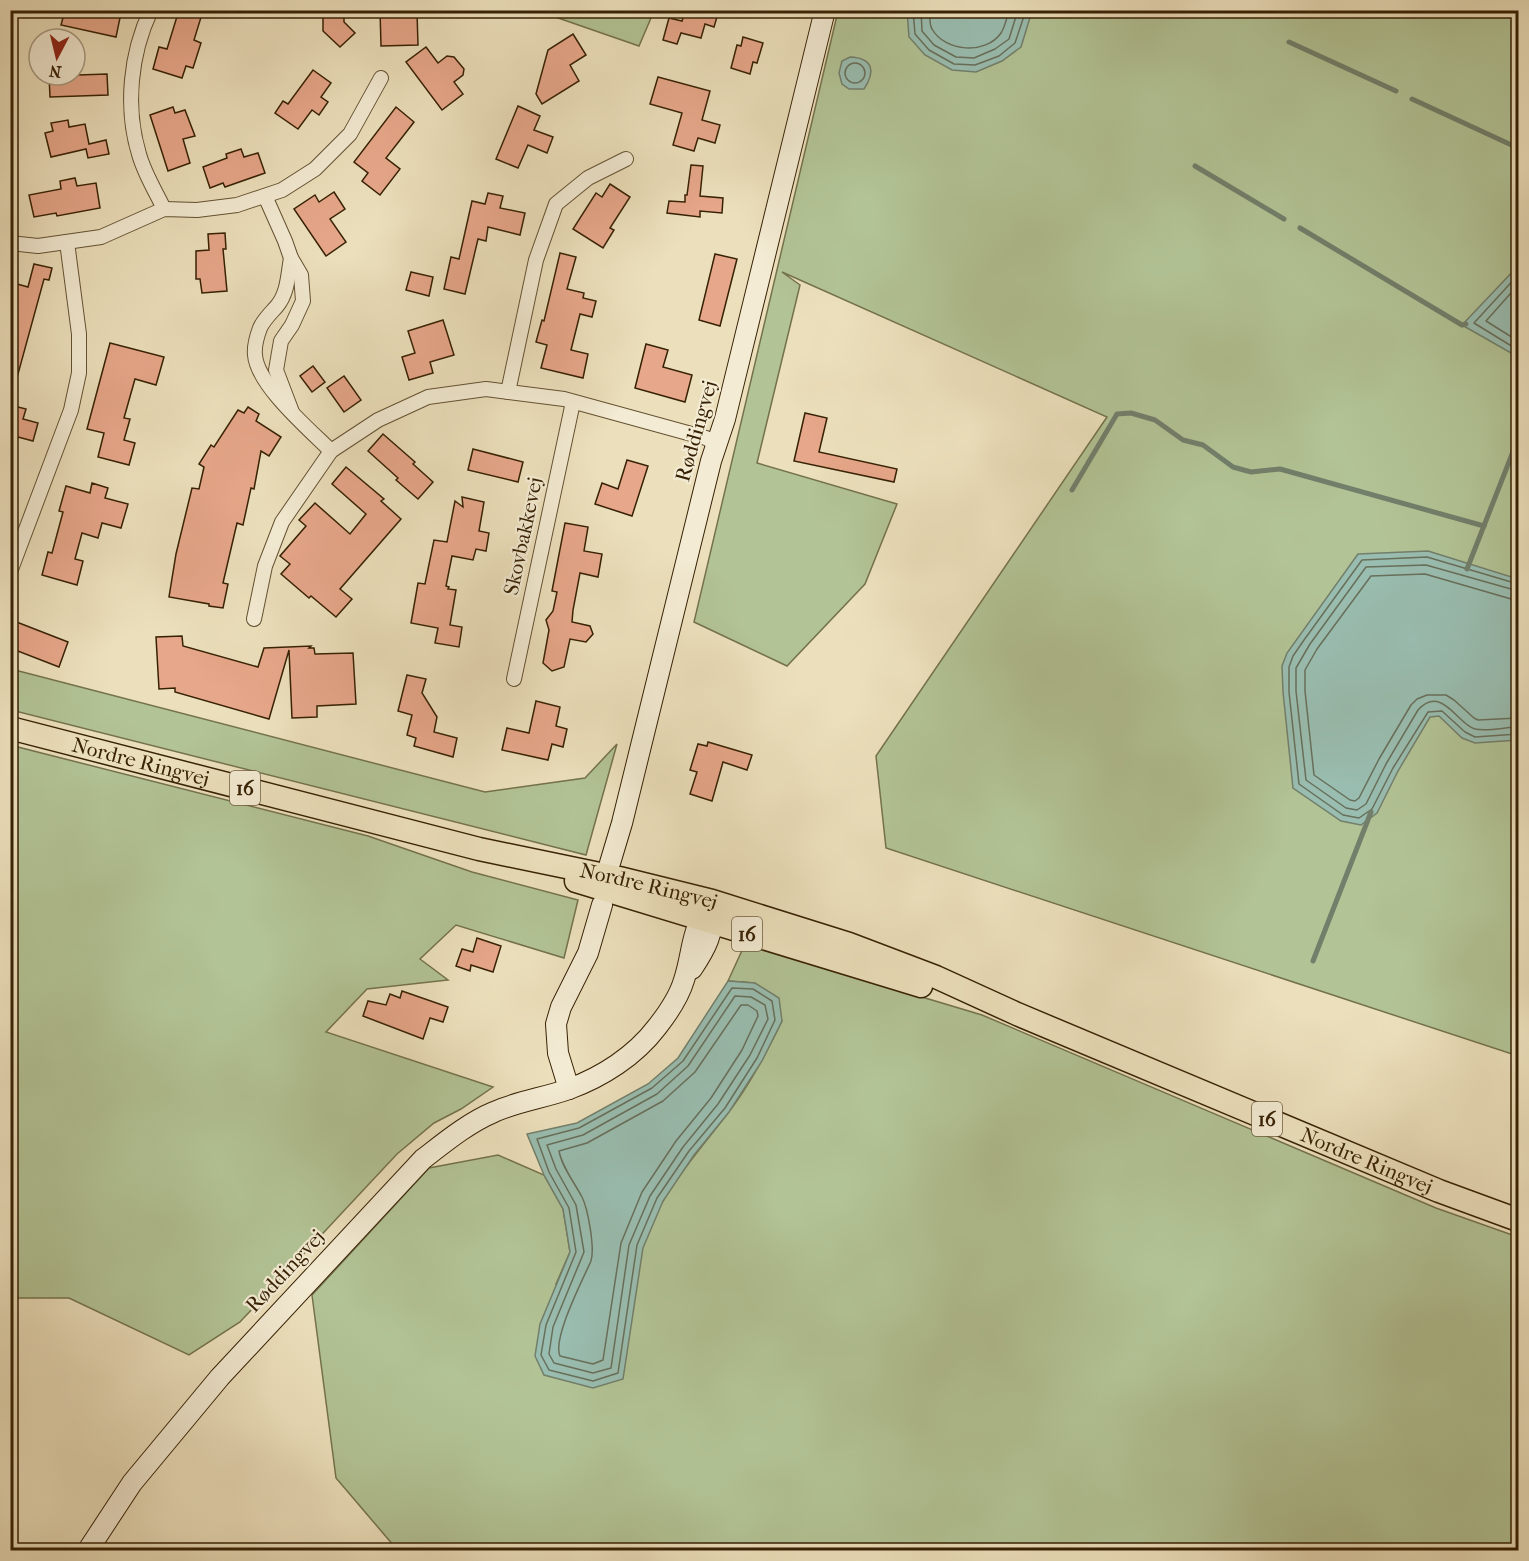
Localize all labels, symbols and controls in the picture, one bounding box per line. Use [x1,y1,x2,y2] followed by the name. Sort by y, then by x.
[27,27,87,87] north arrow
[47,61,62,82] text: N
[670,378,722,484] street label: Røddingvej
[499,475,547,597] street label: Skovbakkevej
[70,733,212,791] street label: Nordre Ringvej
[230,771,260,805] road number: 16
[578,858,721,914] street label: Nordre Ringvej
[732,917,762,951] road number: 16
[1252,1102,1282,1136] road number: 16
[1297,1122,1436,1199] street label: Nordre Ringvej
[241,1225,329,1317] street label: Røddingvej

